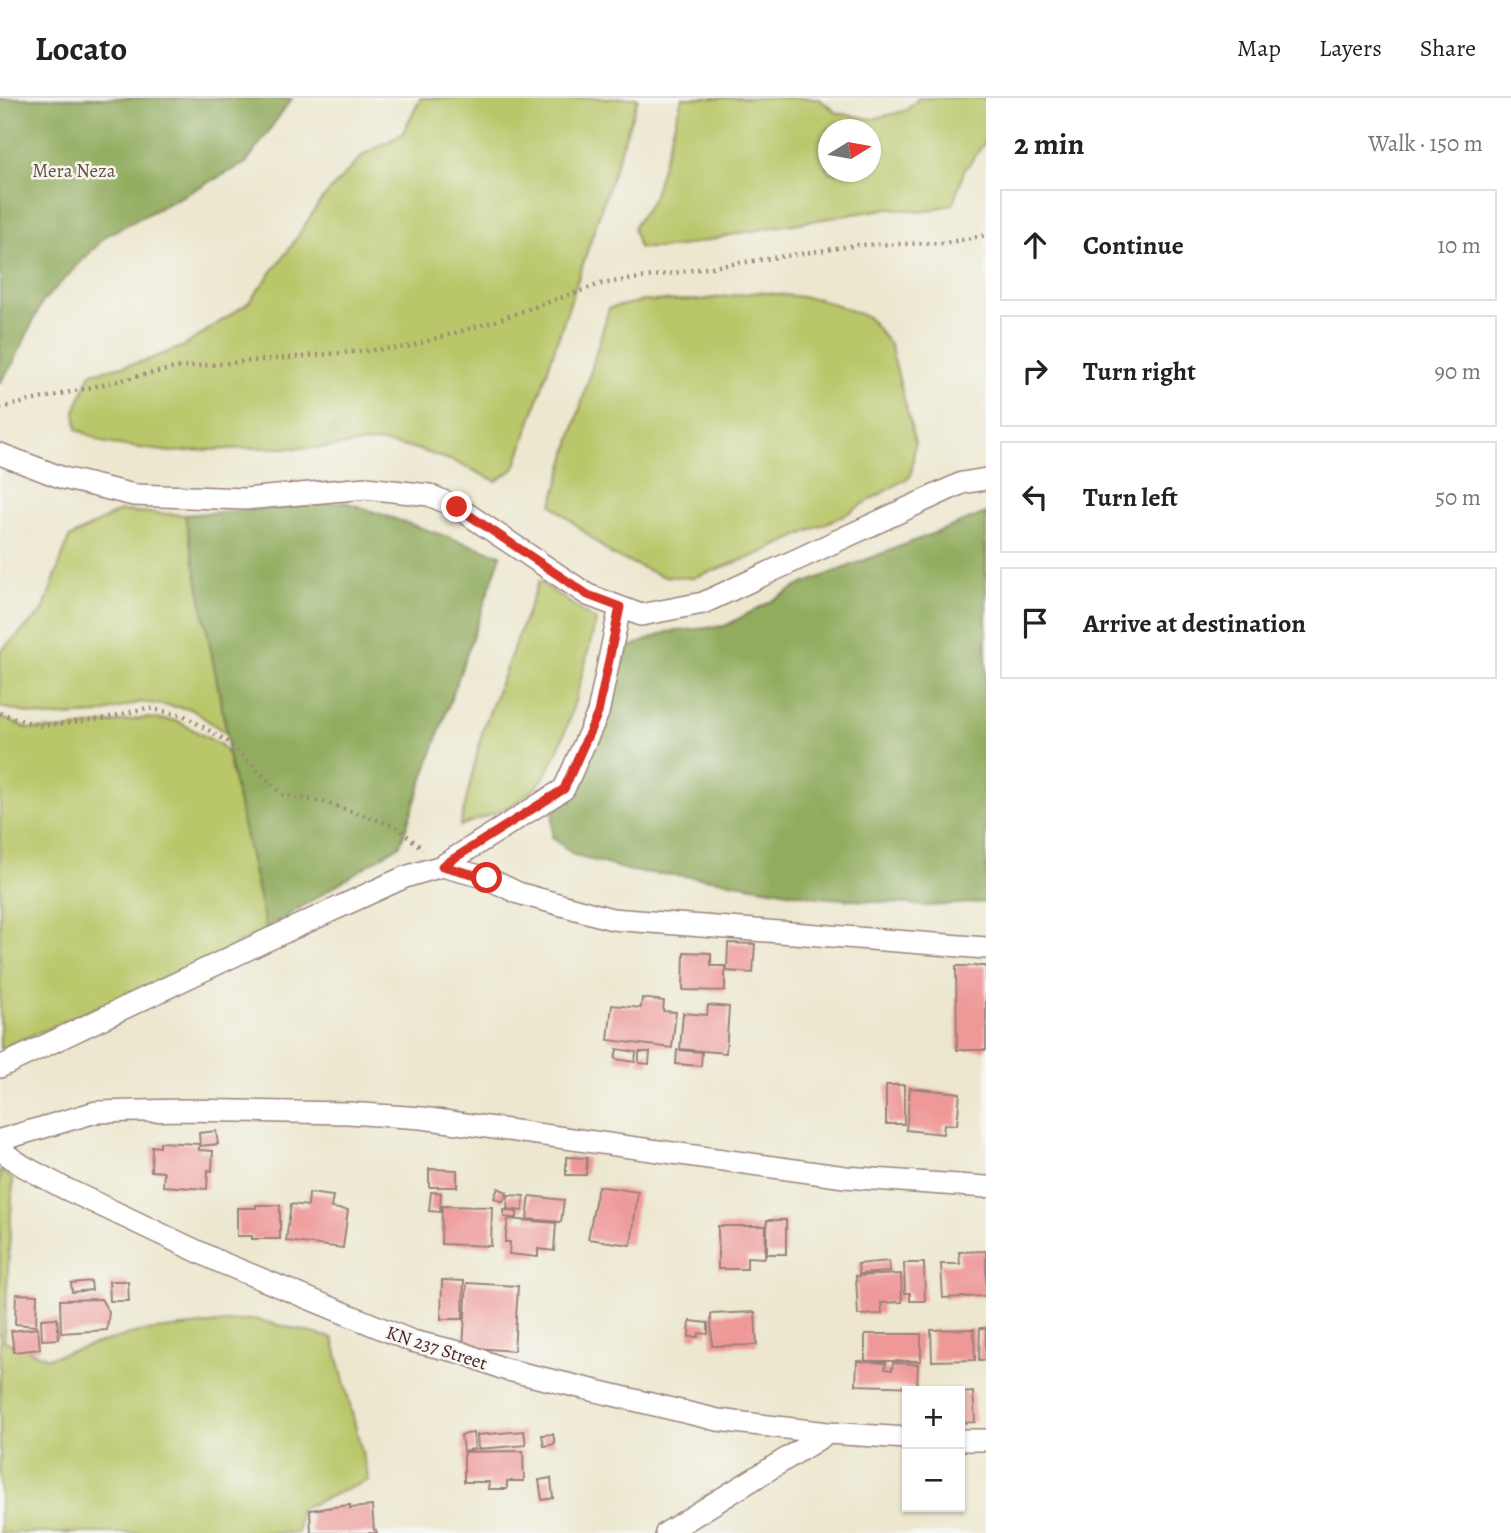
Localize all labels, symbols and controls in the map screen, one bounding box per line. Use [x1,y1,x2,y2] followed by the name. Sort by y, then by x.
[35,26,127,71] text: Locato
[1237,32,1281,64] text: Map
[1319,32,1382,64] text: Layers
[1420,32,1476,64] text: Share
[818,119,881,182] north arrow
[1014,124,1084,164] text: 2 min
[1368,128,1483,159] text: Walk · 150 m
[32,158,116,184] park label: Mera Neza
[1016,226,1054,264] icon: ahead
[1083,228,1184,263] text: Continue
[1437,230,1481,261] text: 10 m
[1016,352,1054,390] icon: right
[1083,354,1196,389] text: Turn right
[1435,356,1481,387] text: 90 m
[1016,478,1054,516] icon: left
[1083,480,1178,515] text: Turn left
[1435,482,1481,513] text: 50 m
[441,491,472,522] route end
[1016,604,1054,642] icon: arrive
[1083,606,1306,641] text: Arrive at destination
[471,862,502,893] route start
[383,1319,491,1376] street label: KN 237 Street
[902,1386,965,1512] map controls
[902,1386,965,1449] button: +
[902,1449,965,1512] button: −

